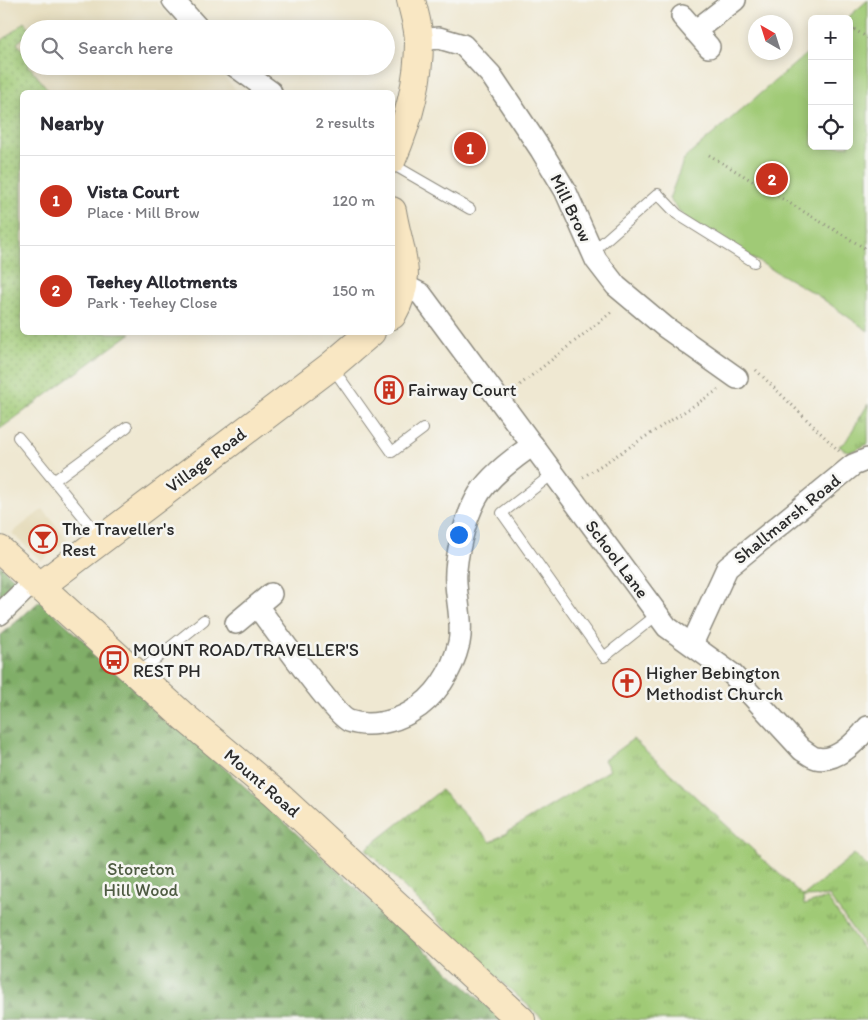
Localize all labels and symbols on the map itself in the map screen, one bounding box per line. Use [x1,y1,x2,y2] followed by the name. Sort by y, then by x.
[748,15,793,60] north arrow
[454,129,486,167] pin: 1
[756,160,788,198] pin: 2
[545,170,597,246] street label: Mill Brow
[374,375,404,405] building icon: Fairway Court
[408,379,517,401] place label: Fairway Court
[161,423,251,497] street label: Village Road
[729,469,845,569] street label: Shallmarsh Road
[580,515,654,603] street label: School Lane
[62,518,174,561] place label: The Traveller's Rest
[446,522,472,548] your location
[28,524,58,554] bar icon: The Traveller's Rest
[133,639,359,682] place label: MOUNT ROAD/TRAVELLER'S REST PH
[99,645,129,675] bus stop icon: MOUNT ROAD/TRAVELLER'S REST PH
[646,662,783,705] place label: Higher Bebington Methodist Church
[612,668,642,698] church icon: Higher Bebington Methodist Church
[219,744,305,822] street label: Mount Road
[104,858,179,901] park label: Storeton Hill Wood

